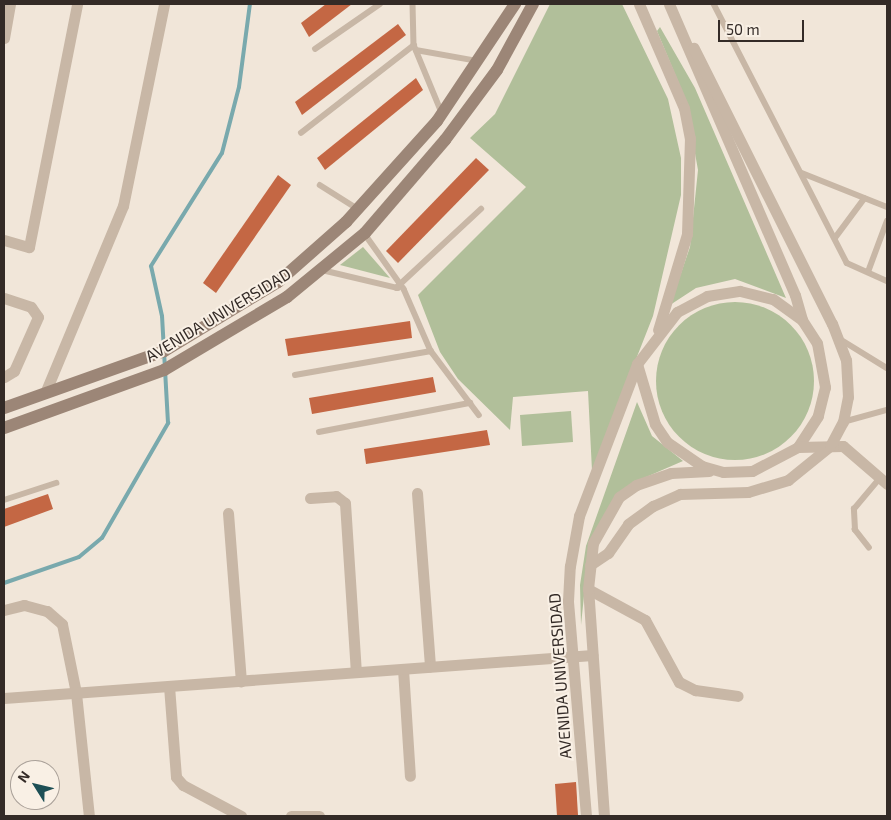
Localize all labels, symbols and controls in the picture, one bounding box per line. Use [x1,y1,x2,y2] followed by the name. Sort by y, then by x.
[721,10,807,42] scale bar
[726,20,760,38] text: 50 m
[142,264,294,366] street label: AVENIDA UNIVERSIDAD
[545,592,575,760] street label: AVENIDA UNIVERSIDAD
[10,760,60,810] north arrow
[13,767,33,786] text: N

